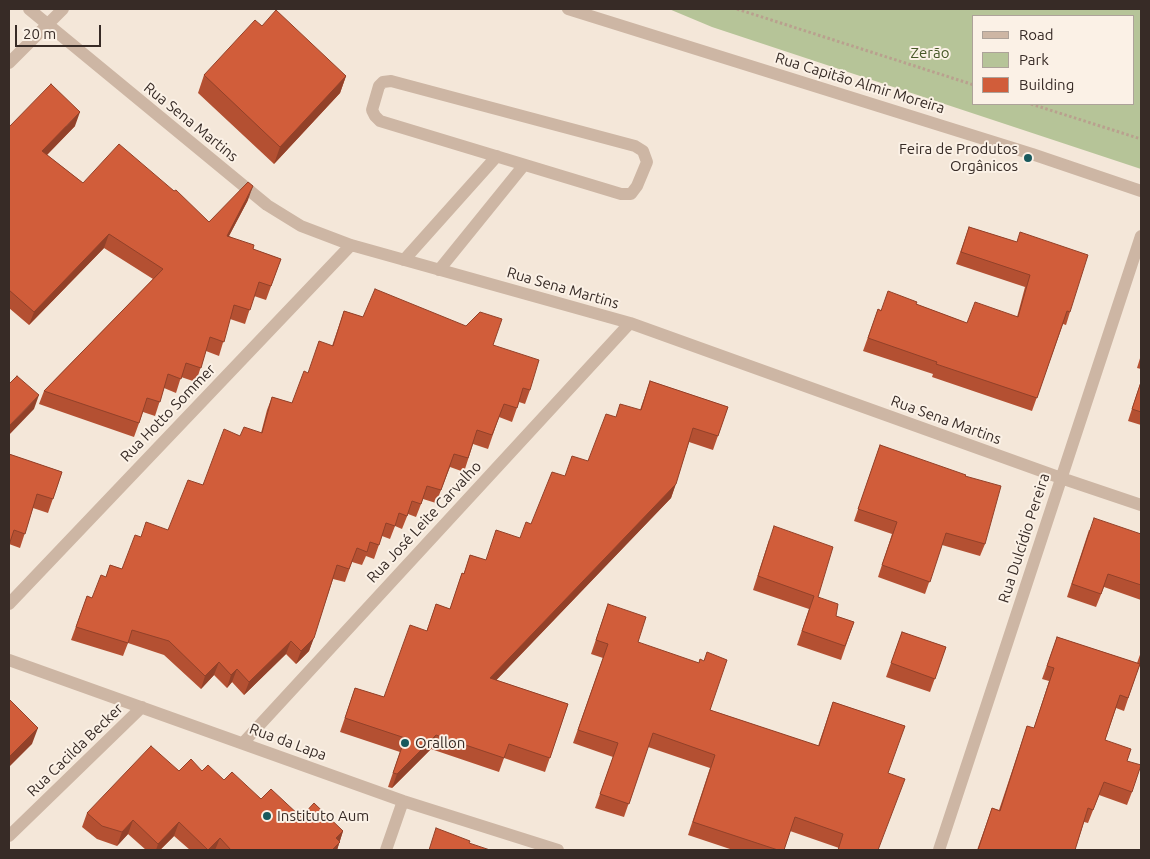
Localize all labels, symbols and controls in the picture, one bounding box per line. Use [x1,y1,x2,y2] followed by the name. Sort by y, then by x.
[18,15,104,47] scale bar
[972,15,1135,105] legend
[23,25,56,42] text: 20 m
[1019,26,1054,43] text: Road
[911,44,949,62] park label: Zerão
[773,49,947,117] street label: Rua Capitão Almir Moreira
[1019,51,1049,68] text: Park
[1019,76,1074,93] text: Building
[140,79,242,165] street label: Rua Sena Martins
[899,140,1018,175] place label: Feira de Produtos Orgânicos
[1022,152,1034,164] marker: Feira de Produtos Orgânicos
[505,263,621,313] street label: Rua Sena Martins
[117,360,219,466] street label: Rua Hotto Sommer
[888,392,1004,448] street label: Rua Sena Martins
[363,457,485,587] street label: Rua José Leite Carvalho
[995,471,1053,605] street label: Rua Dulcídio Pereira
[23,700,127,800] street label: Rua Cacilda Becker
[247,720,329,764] street label: Rua da Lapa
[415,734,465,752] place label: Orallon
[399,737,411,749] marker: Orallon
[277,807,369,825] place label: Instituto Aum
[261,810,273,822] marker: Instituto Aum

